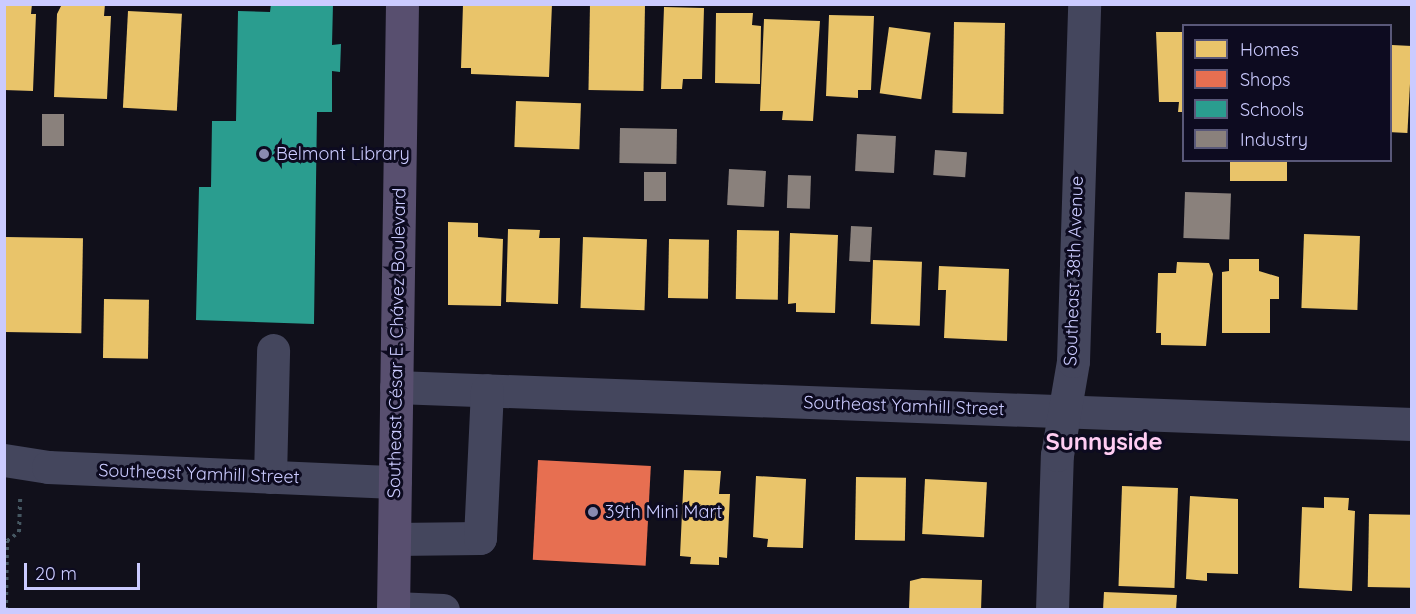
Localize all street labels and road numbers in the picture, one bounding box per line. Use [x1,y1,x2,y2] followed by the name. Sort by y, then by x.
[1060,176,1088,366] street label: Southeast 38th Avenue
[383,188,411,498] street label: Southeast César E. Chávez Boulevard
[803,392,1005,420] street label: Southeast Yamhill Street
[98,460,300,488] street label: Southeast Yamhill Street

